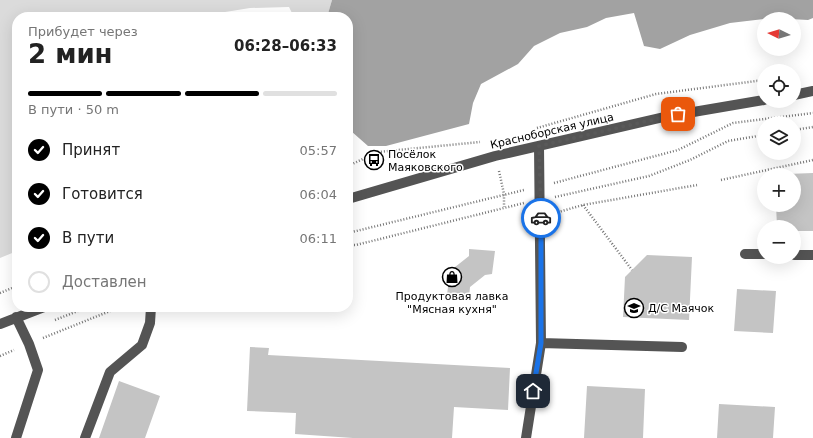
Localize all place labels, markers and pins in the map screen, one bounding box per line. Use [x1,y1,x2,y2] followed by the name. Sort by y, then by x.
[661,97,695,131] pin
[388,148,463,174] place label: Посёлок Маяковского
[363,149,385,171] bus stop icon: Посёлок Маяковского
[441,266,463,288] shop icon: Продуктовая лавка "Мясная кухня"
[396,290,508,316] place label: Продуктовая лавка "Мясная кухня"
[623,297,645,319] school or university icon: Д/С Маячок
[648,302,715,315] place label: Д/С Маячок
[516,374,550,408] pin

